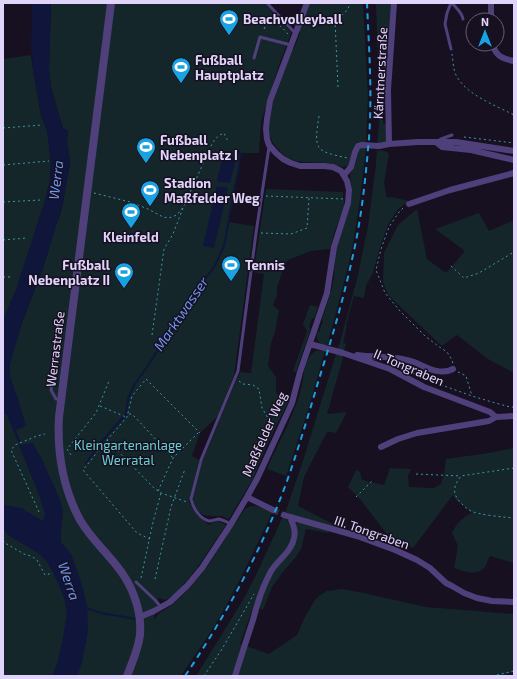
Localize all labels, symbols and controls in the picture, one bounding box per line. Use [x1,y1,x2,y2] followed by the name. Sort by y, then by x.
[218,8,240,36] sports icon: Beachvolleyball
[243,11,343,27] place label: Beachvolleyball
[465,12,505,52] north arrow
[481,15,489,28] text: N
[370,27,390,119] street label: Kärntnerstraße
[195,52,264,83] place label: Fußball Hauptplatz
[170,56,192,84] sports icon: Fußball Hauptplatz
[160,132,238,163] place label: Fußball Nebenplatz I
[135,136,157,164] sports icon: Fußball Nebenplatz I
[45,159,66,201] water label: Werra
[164,175,260,206] place label: Stadion Maßfelder Weg
[139,179,161,207] sports icon: Stadion Maßfelder Weg
[120,201,142,229] sports icon: Kleinfeld
[103,229,159,245] place label: Kleinfeld
[220,254,242,282] sports icon: Tennis
[28,257,111,288] place label: Fußball Nebenplatz II
[245,257,285,273] place label: Tennis
[113,261,135,289] sports icon: Fußball Nebenplatz II
[150,273,212,354] water label: Marktwasser
[42,310,68,388] street label: Werrastraße
[371,345,447,389] street label: II. Tongraben
[238,389,290,479] street label: Maßfelder Weg
[74,437,182,468] park label: Kleingartenanlage Werratal
[332,512,412,552] street label: III. Tongraben
[55,559,84,602] water label: Werra

